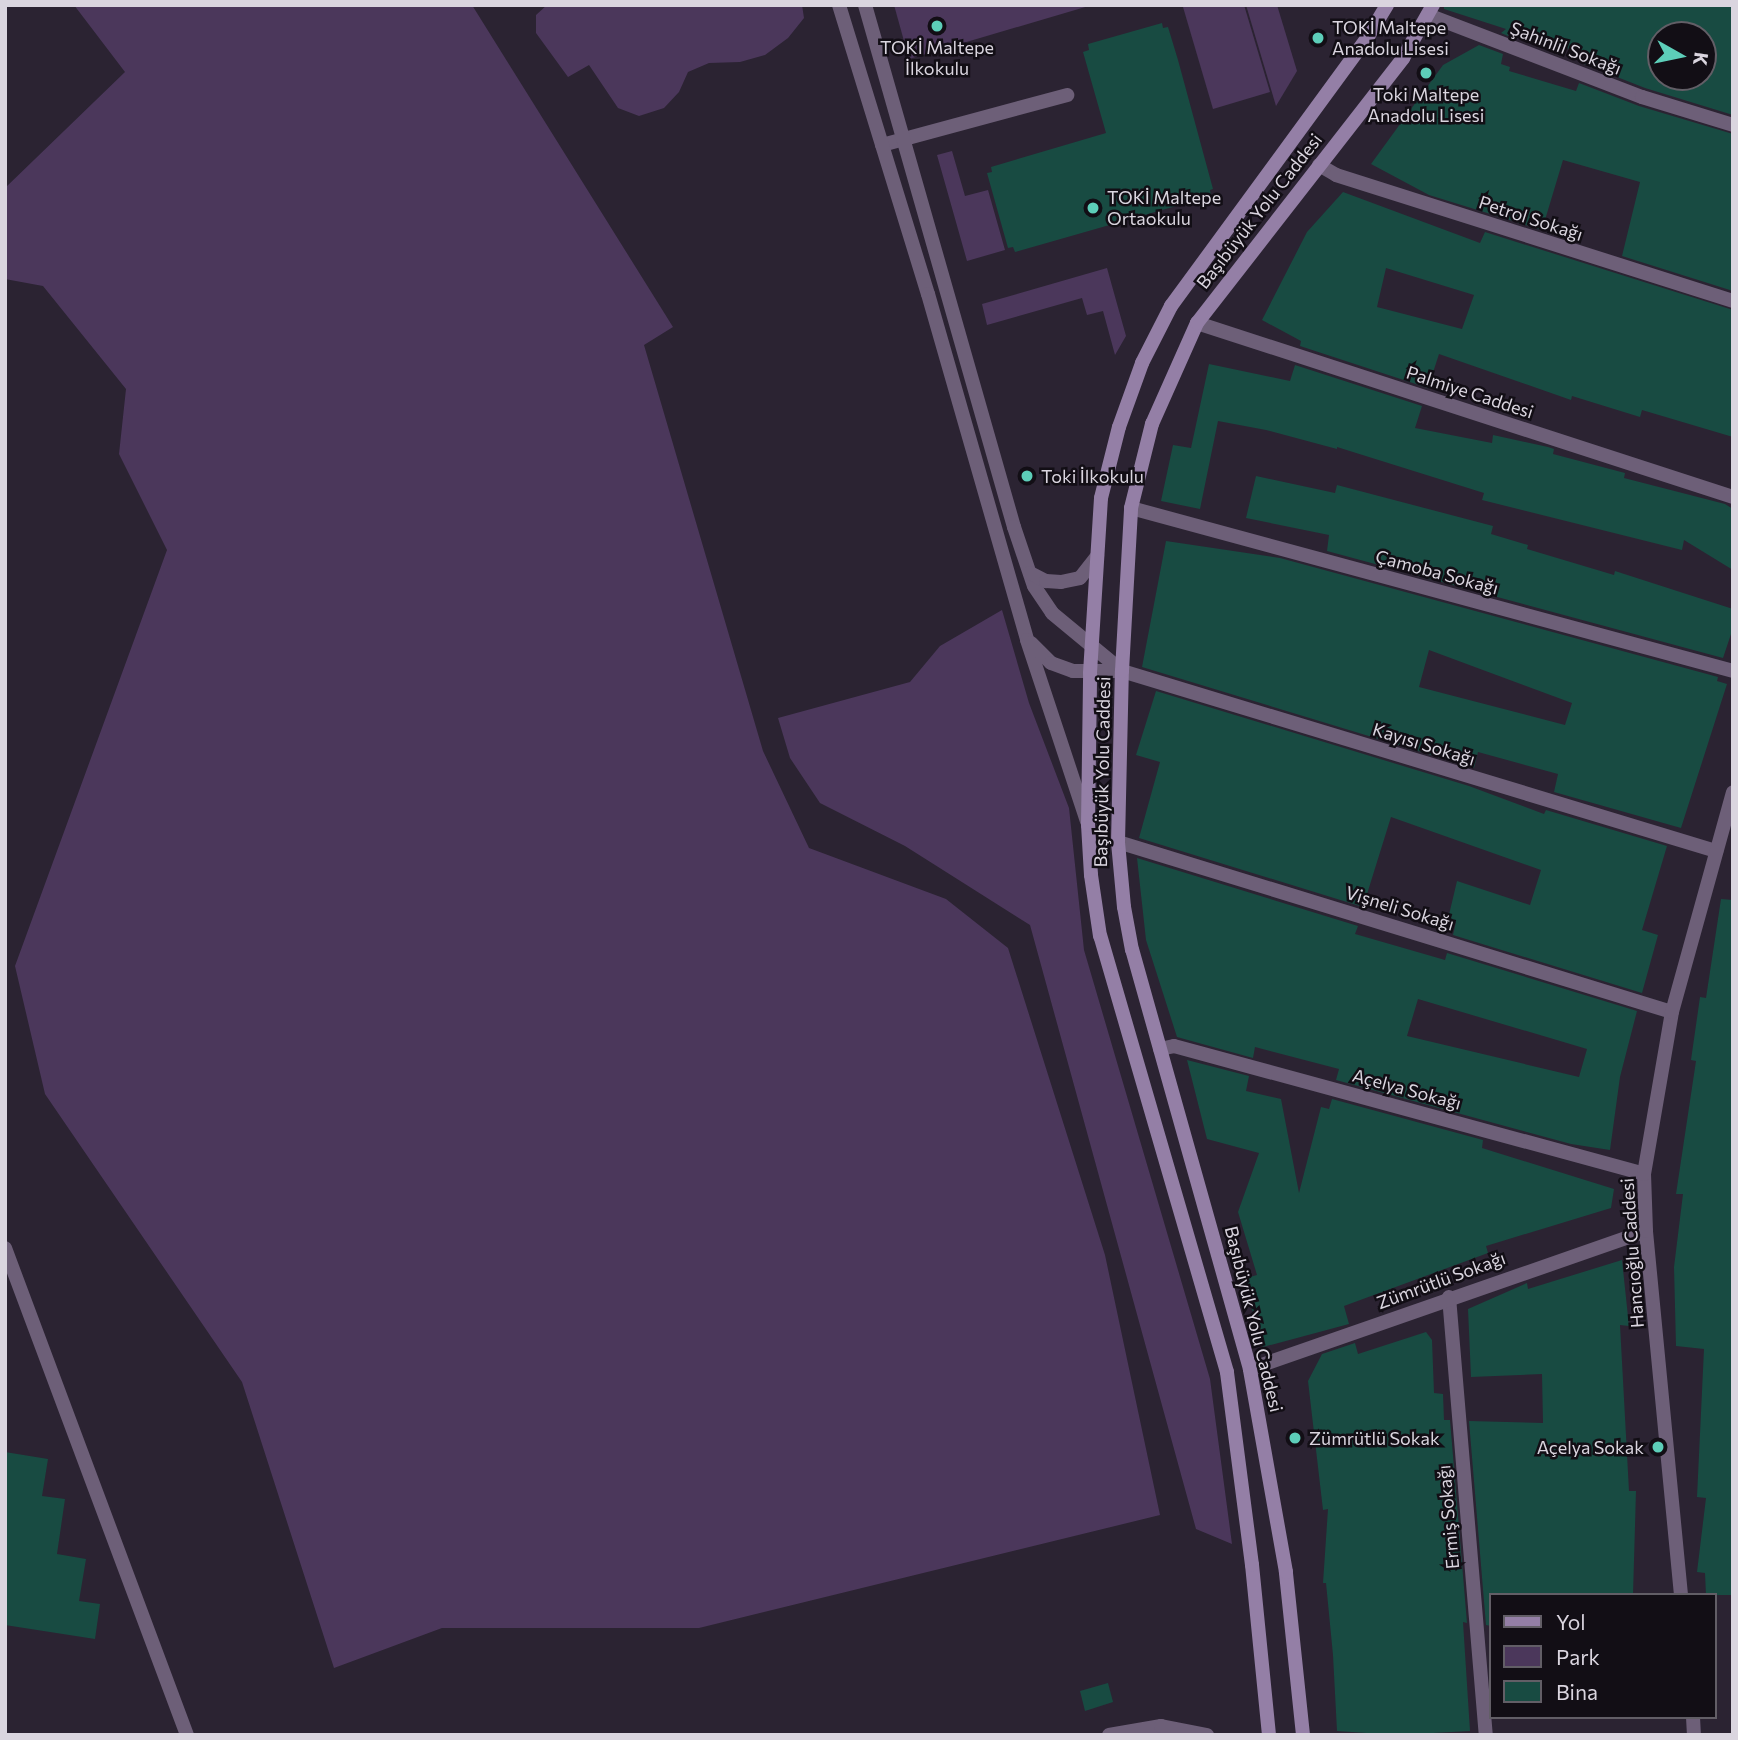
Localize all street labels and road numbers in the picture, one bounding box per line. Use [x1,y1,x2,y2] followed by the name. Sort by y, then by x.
[1507,17,1625,79] street label: Şahinlil Sokağı
[1192,129,1326,293] street label: Başıbüyük Yolu Caddesi
[1476,191,1586,245] street label: Petrol Sokağı
[1404,361,1536,423] street label: Palmiye Caddesi
[1373,545,1501,599] street label: Çamoba Sokağı
[1090,676,1114,868] street label: Başıbüyük Yolu Caddesi
[1370,718,1478,770] street label: Kayısı Sokağı
[1343,881,1457,935] street label: Vişneli Sokağı
[1350,1064,1464,1114] street label: Açelya Sokağı
[1616,1177,1648,1329] street label: Hancıoğlu Caddesi
[1220,1224,1288,1414] street label: Başıbüyük Yolu Caddesi
[1374,1247,1508,1313] street label: Zümrütlü Sokağı
[1433,1464,1463,1570] street label: Ermiş Sokağı

